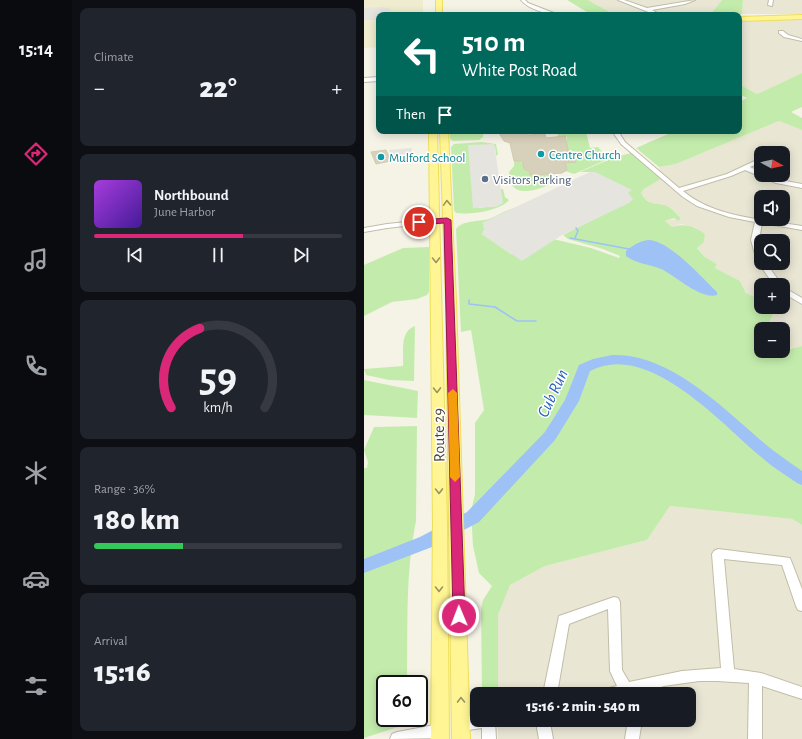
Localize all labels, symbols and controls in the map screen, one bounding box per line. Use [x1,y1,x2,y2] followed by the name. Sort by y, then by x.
[396,28,448,80] icon: left
[462,29,526,57] text: 510 m
[19,41,53,59] text: 15:14
[94,51,133,64] text: Climate
[462,62,577,80] text: White Post Road
[199,73,237,103] text: 22°
[94,77,105,99] text: −
[331,77,342,99] text: +
[434,104,456,126] icon: arrive
[396,107,426,122] text: Then
[22,140,50,168] icon: directions
[754,146,790,182] north arrow
[754,146,790,358] map controls
[536,149,546,159] marker: Centre Church
[549,149,621,162] place label: Centre Church
[376,152,386,162] marker: Mulford School
[389,152,465,165] place label: Mulford School
[480,174,490,184] marker: Visitors Parking
[493,174,572,187] place label: Visitors Parking
[154,188,229,203] text: Northbound
[754,190,790,226] button: sound
[442,200,451,206] one-way arrow
[402,205,436,239] pin
[154,206,215,219] text: June Harbor
[408,211,430,233] icon: arrive
[754,234,790,270] button: search
[124,244,146,266] icon: previous
[207,244,229,266] icon: pause
[290,244,312,266] icon: next
[22,246,50,274] icon: music
[432,257,440,263] one-way arrow
[754,278,790,314] button: +
[754,322,790,358] button: −
[22,352,50,380] icon: phone
[199,357,237,398] text: 59
[534,367,571,420] water label: Cub Run
[433,387,441,393] one-way arrow
[203,400,233,414] text: km/h
[431,408,447,462] street label: Route 29
[22,459,50,487] icon: climate
[94,483,155,496] text: Range · 36%
[435,488,443,494] one-way arrow
[94,505,180,535] text: 180 km
[22,565,50,593] icon: car
[435,586,444,592] one-way arrow
[438,595,480,637] position arrow
[94,635,127,648] text: Arrival
[94,657,151,687] text: 15:16
[22,672,50,700] icon: filters
[376,675,428,727] speed limit sign: 60
[457,697,465,703] one-way arrow
[526,699,640,714] text: 15:16 · 2 min · 540 m

